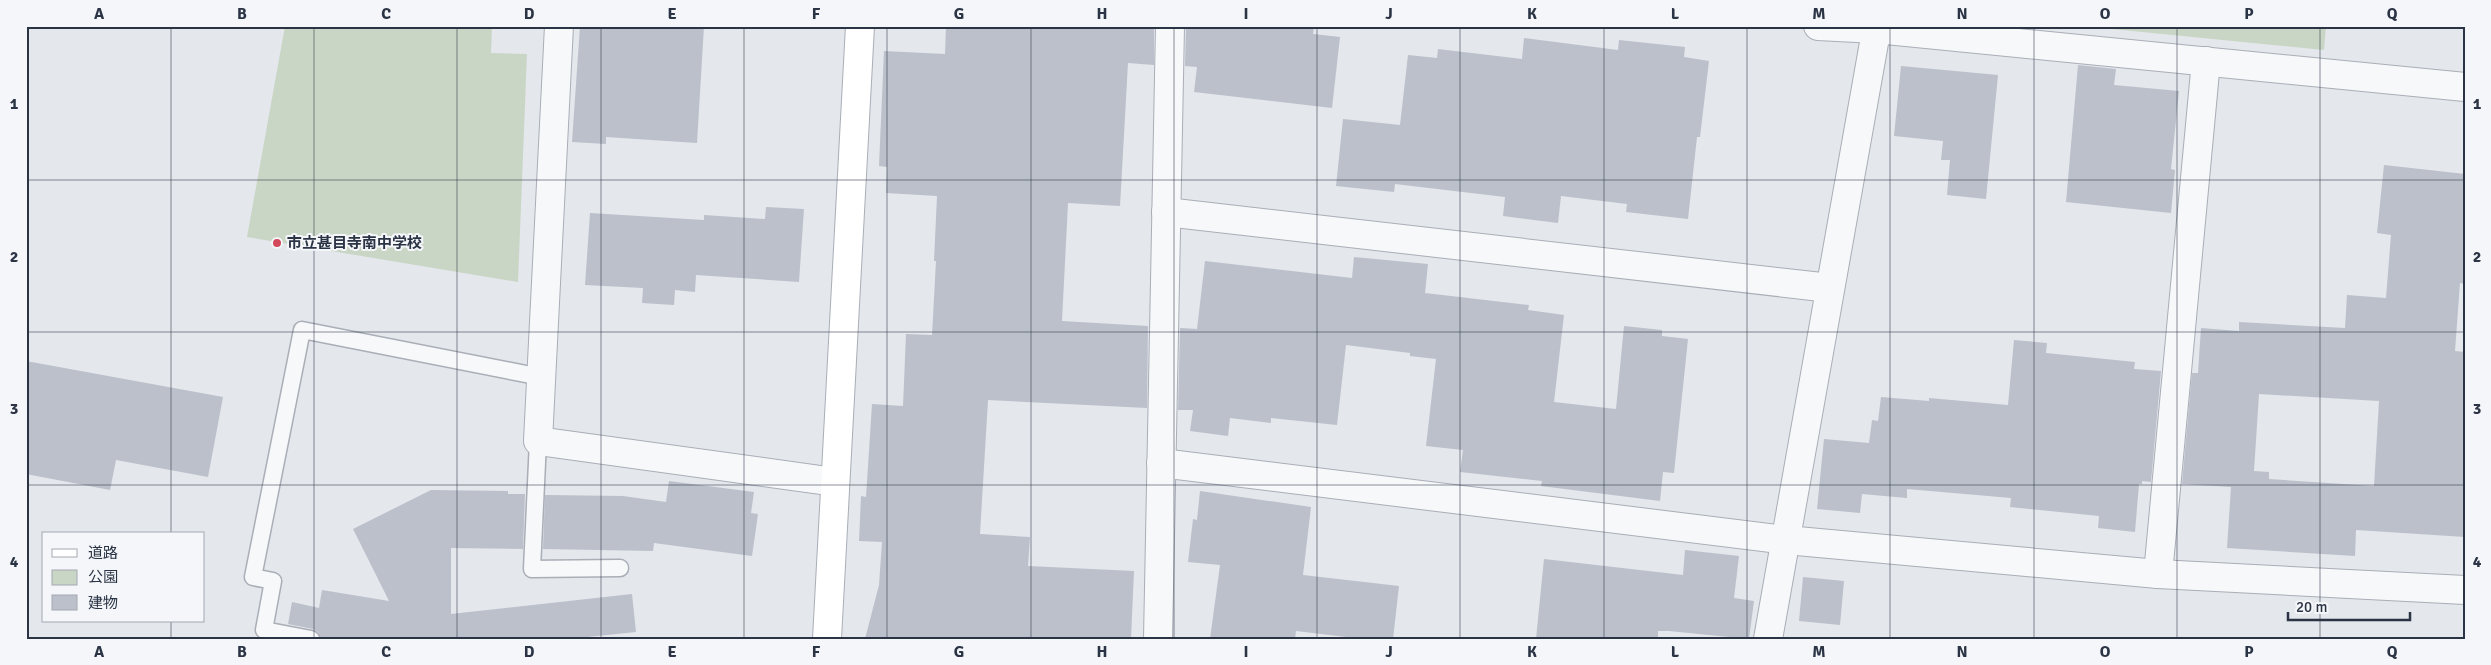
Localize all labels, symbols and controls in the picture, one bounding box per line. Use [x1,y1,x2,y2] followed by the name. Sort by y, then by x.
[94,4,105,24] text: A
[237,4,247,24] text: B
[381,4,391,24] text: C
[524,4,535,24] text: D
[667,4,677,24] text: E
[812,4,821,24] text: F
[954,4,964,24] text: G
[1097,4,1107,24] text: H
[1243,4,1249,24] text: I
[1385,4,1393,24] text: J
[1527,4,1537,24] text: K
[1671,4,1680,24] text: L
[1812,4,1826,24] text: M
[1956,4,1968,24] text: N
[2100,4,2111,24] text: O
[2244,4,2254,24] text: P
[2387,4,2398,24] text: Q
[10,94,19,114] text: 1
[2473,94,2482,114] text: 1
[287,234,422,252] place label: 市立甚目寺南中学校
[271,237,283,249] marker: 市立甚目寺南中学校
[10,247,18,267] text: 2
[2473,247,2481,267] text: 2
[10,399,18,419] text: 3
[2473,399,2481,419] text: 3
[42,532,205,622] legend
[88,544,118,562] text: 道路
[10,552,19,572] text: 4
[2473,552,2482,572] text: 4
[88,568,118,586] text: 公園
[2288,590,2411,622] scale bar
[88,594,118,612] text: 建物
[2296,598,2327,616] text: 20 m
[94,642,105,662] text: A
[237,642,247,662] text: B
[381,642,391,662] text: C
[524,642,535,662] text: D
[667,642,677,662] text: E
[812,642,821,662] text: F
[954,642,964,662] text: G
[1097,642,1107,662] text: H
[1243,642,1249,662] text: I
[1385,642,1393,662] text: J
[1527,642,1537,662] text: K
[1671,642,1680,662] text: L
[1812,642,1826,662] text: M
[1956,642,1968,662] text: N
[2100,642,2111,662] text: O
[2244,642,2254,662] text: P
[2387,642,2398,662] text: Q

